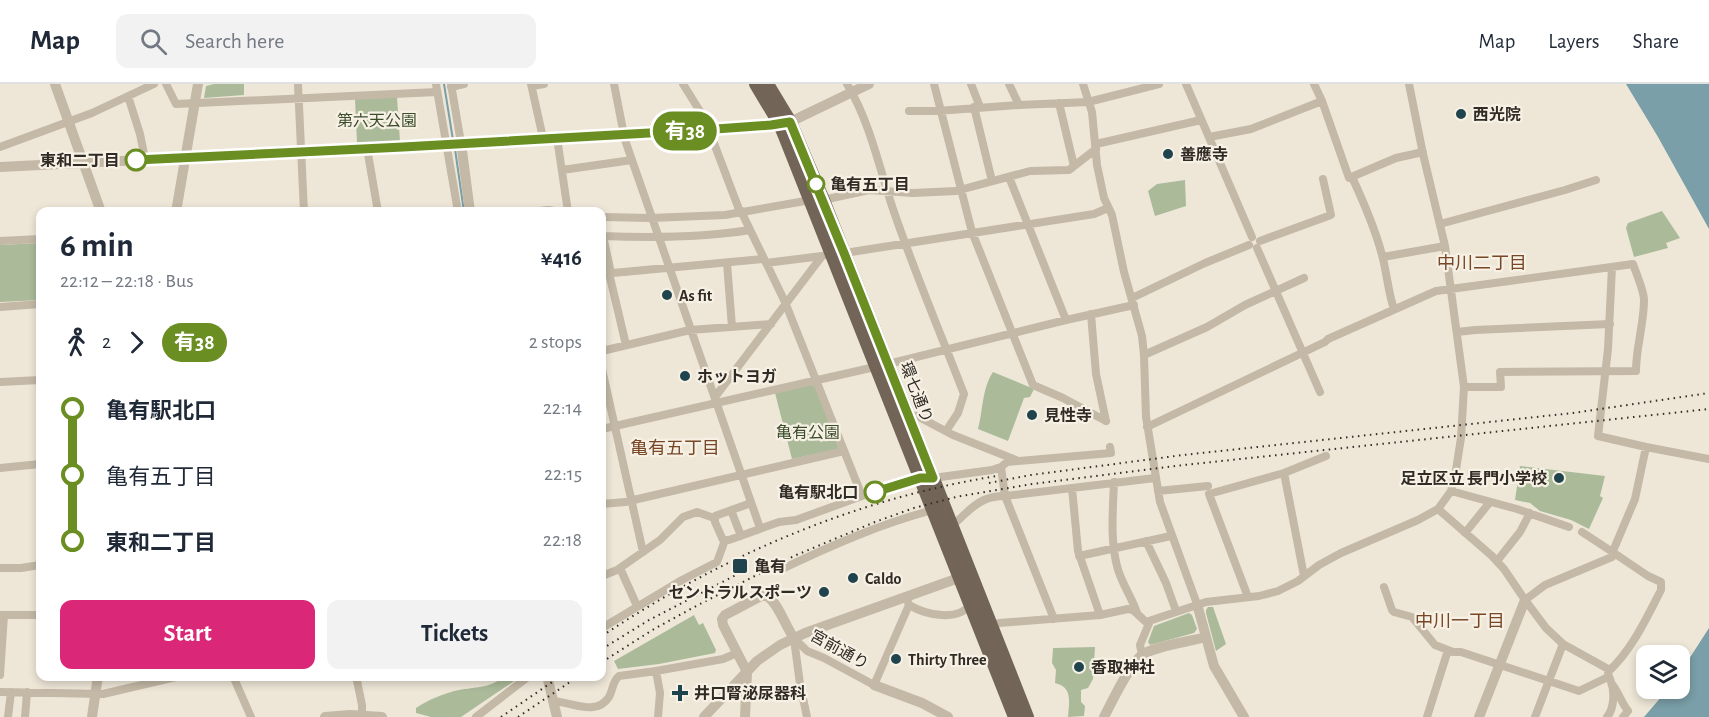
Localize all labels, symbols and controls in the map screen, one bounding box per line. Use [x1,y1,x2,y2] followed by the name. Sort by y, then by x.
[116,14,536,68] search box
[137,25,170,58] icon: search
[30,27,80,55] text: Map
[185,30,284,52] text: Search here
[1479,31,1515,52] text: Map
[1548,31,1599,52] text: Layers
[1632,31,1679,52] text: Share
[1473,106,1521,123] place label: 西光院
[1454,107,1468,121] marker: 西光院
[337,112,417,129] park label: 第六天公園
[650,112,720,150] line badge: 有38
[665,121,705,142] text: 有38
[1180,146,1228,163] place label: 善應寺
[1161,147,1175,161] marker: 善應寺
[125,149,147,171] marker: 東和二丁目
[40,152,120,169] place label: 東和二丁目
[807,175,825,193] marker: 亀有五丁目
[830,176,910,193] place label: 亀有五丁目
[60,230,134,263] text: 6 min
[541,247,582,269] text: ¥416
[1437,254,1527,273] district label: 中川二丁目
[60,271,194,291] text: 22:12 – 22:18 · Bus
[660,288,674,302] marker: As fit
[679,288,713,304] place label: As fit
[60,326,93,359] icon: walk
[120,326,153,359] icon: forward
[102,332,111,352] text: 2
[174,332,215,353] text: 有38
[529,332,582,352] text: 2 stops
[897,359,936,425] street label: 環七通り
[697,368,777,385] place label: ホットヨガ
[678,369,692,383] marker: ホットヨガ
[543,398,582,418] text: 22:14
[106,400,216,422] text: 亀有駅北口
[1044,407,1092,424] place label: 見性寺
[1025,408,1039,422] marker: 見性寺
[776,424,840,441] park label: 亀有公園
[630,438,720,458] district label: 亀有五丁目
[544,464,582,484] text: 22:15
[106,466,216,488] text: 亀有五丁目
[1401,470,1547,487] place label: 足立区立 長門小学校
[1552,471,1566,485] marker: 足立区立 長門小学校
[864,481,886,503] marker: 亀有駅北口
[778,484,858,501] place label: 亀有駅北口
[543,530,582,550] text: 22:18
[106,532,216,554] text: 東和二丁目
[731,557,749,575] marker: 亀有
[754,558,786,575] place label: 亀有
[846,571,860,585] marker: Caldo
[865,571,902,587] place label: Caldo
[668,584,812,601] place label: セントラルスポーツ
[817,585,831,599] marker: セントラルスポーツ
[60,600,315,669] button: Start
[327,600,582,669] button: Tickets
[1415,612,1505,631] district label: 中川一丁目
[808,626,872,672] street label: 宮前通り
[1636,645,1690,699] map controls
[1636,645,1690,699] button: layers
[889,652,903,666] marker: Thirty Three
[908,652,987,669] place label: Thirty Three
[1091,658,1155,676] place label: 香取神社
[1072,660,1086,674] marker: 香取神社
[671,684,689,702] marker: 井口腎泌尿器科
[694,684,806,702] place label: 井口腎泌尿器科

